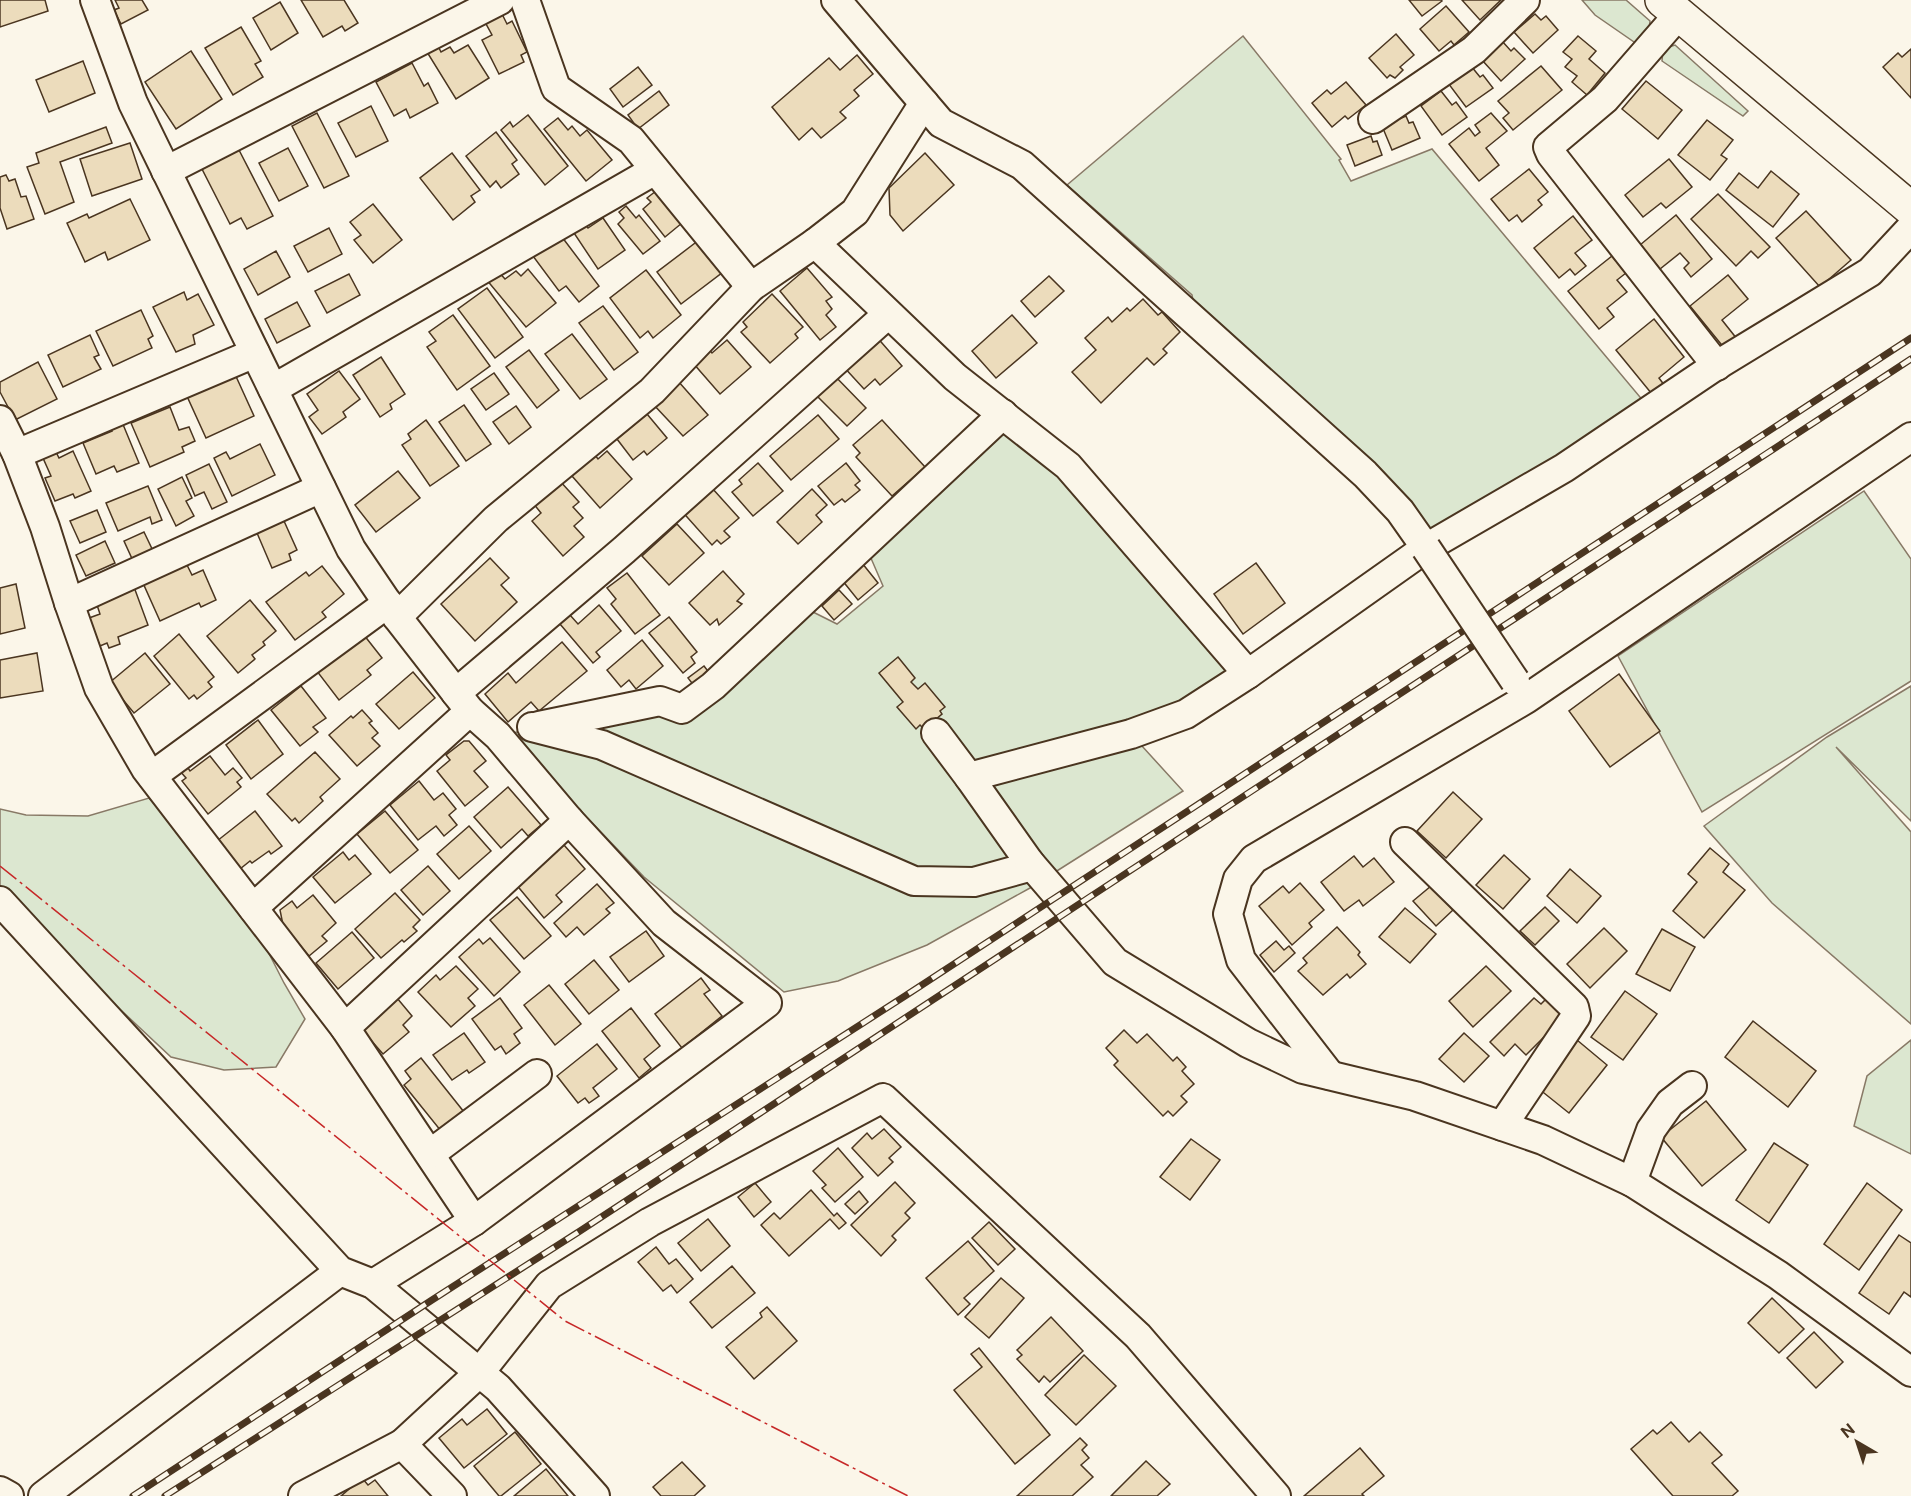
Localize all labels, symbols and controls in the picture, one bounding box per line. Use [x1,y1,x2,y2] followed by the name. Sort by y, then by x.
[1827,1412,1887,1472] north arrow
[1837,1419,1859,1442] text: N

